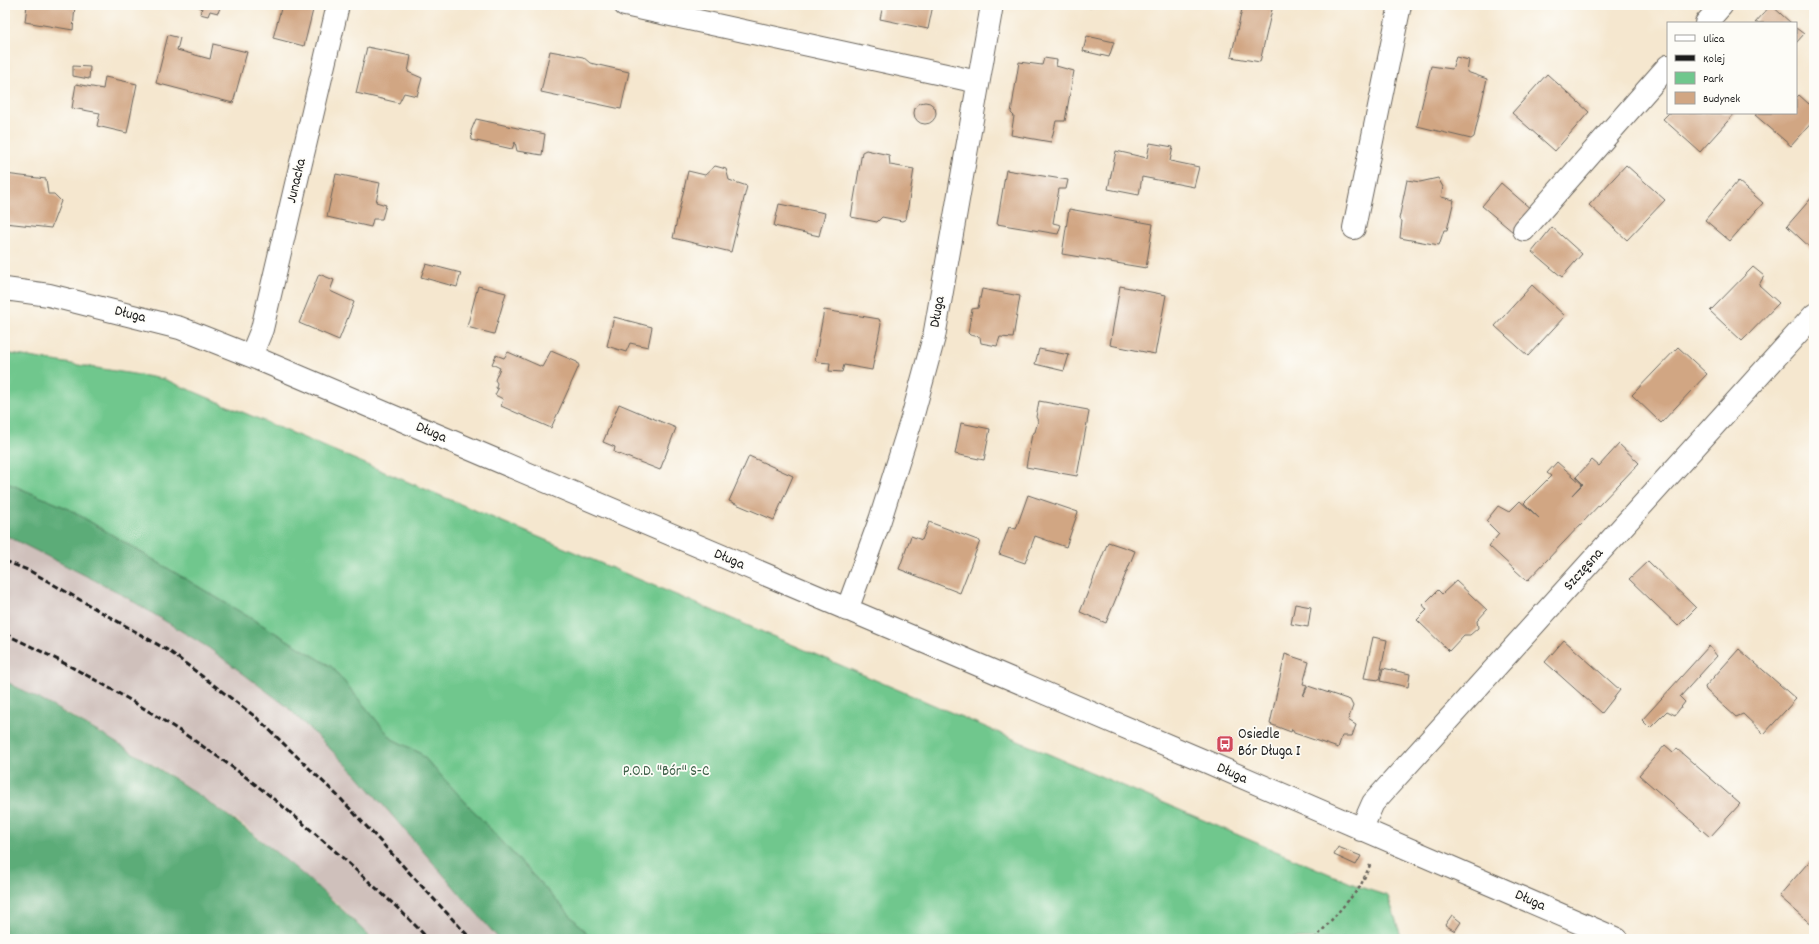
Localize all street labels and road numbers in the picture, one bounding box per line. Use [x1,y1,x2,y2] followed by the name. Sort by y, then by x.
[281,156,313,205] street label: Junacka
[924,294,952,329] street label: Długa
[112,301,149,330] street label: Długa
[412,417,451,450] street label: Długa
[1559,543,1610,596] street label: Szczęsna
[710,544,749,577] street label: Długa
[1213,758,1252,791] street label: Długa
[1511,885,1550,918] street label: Długa

